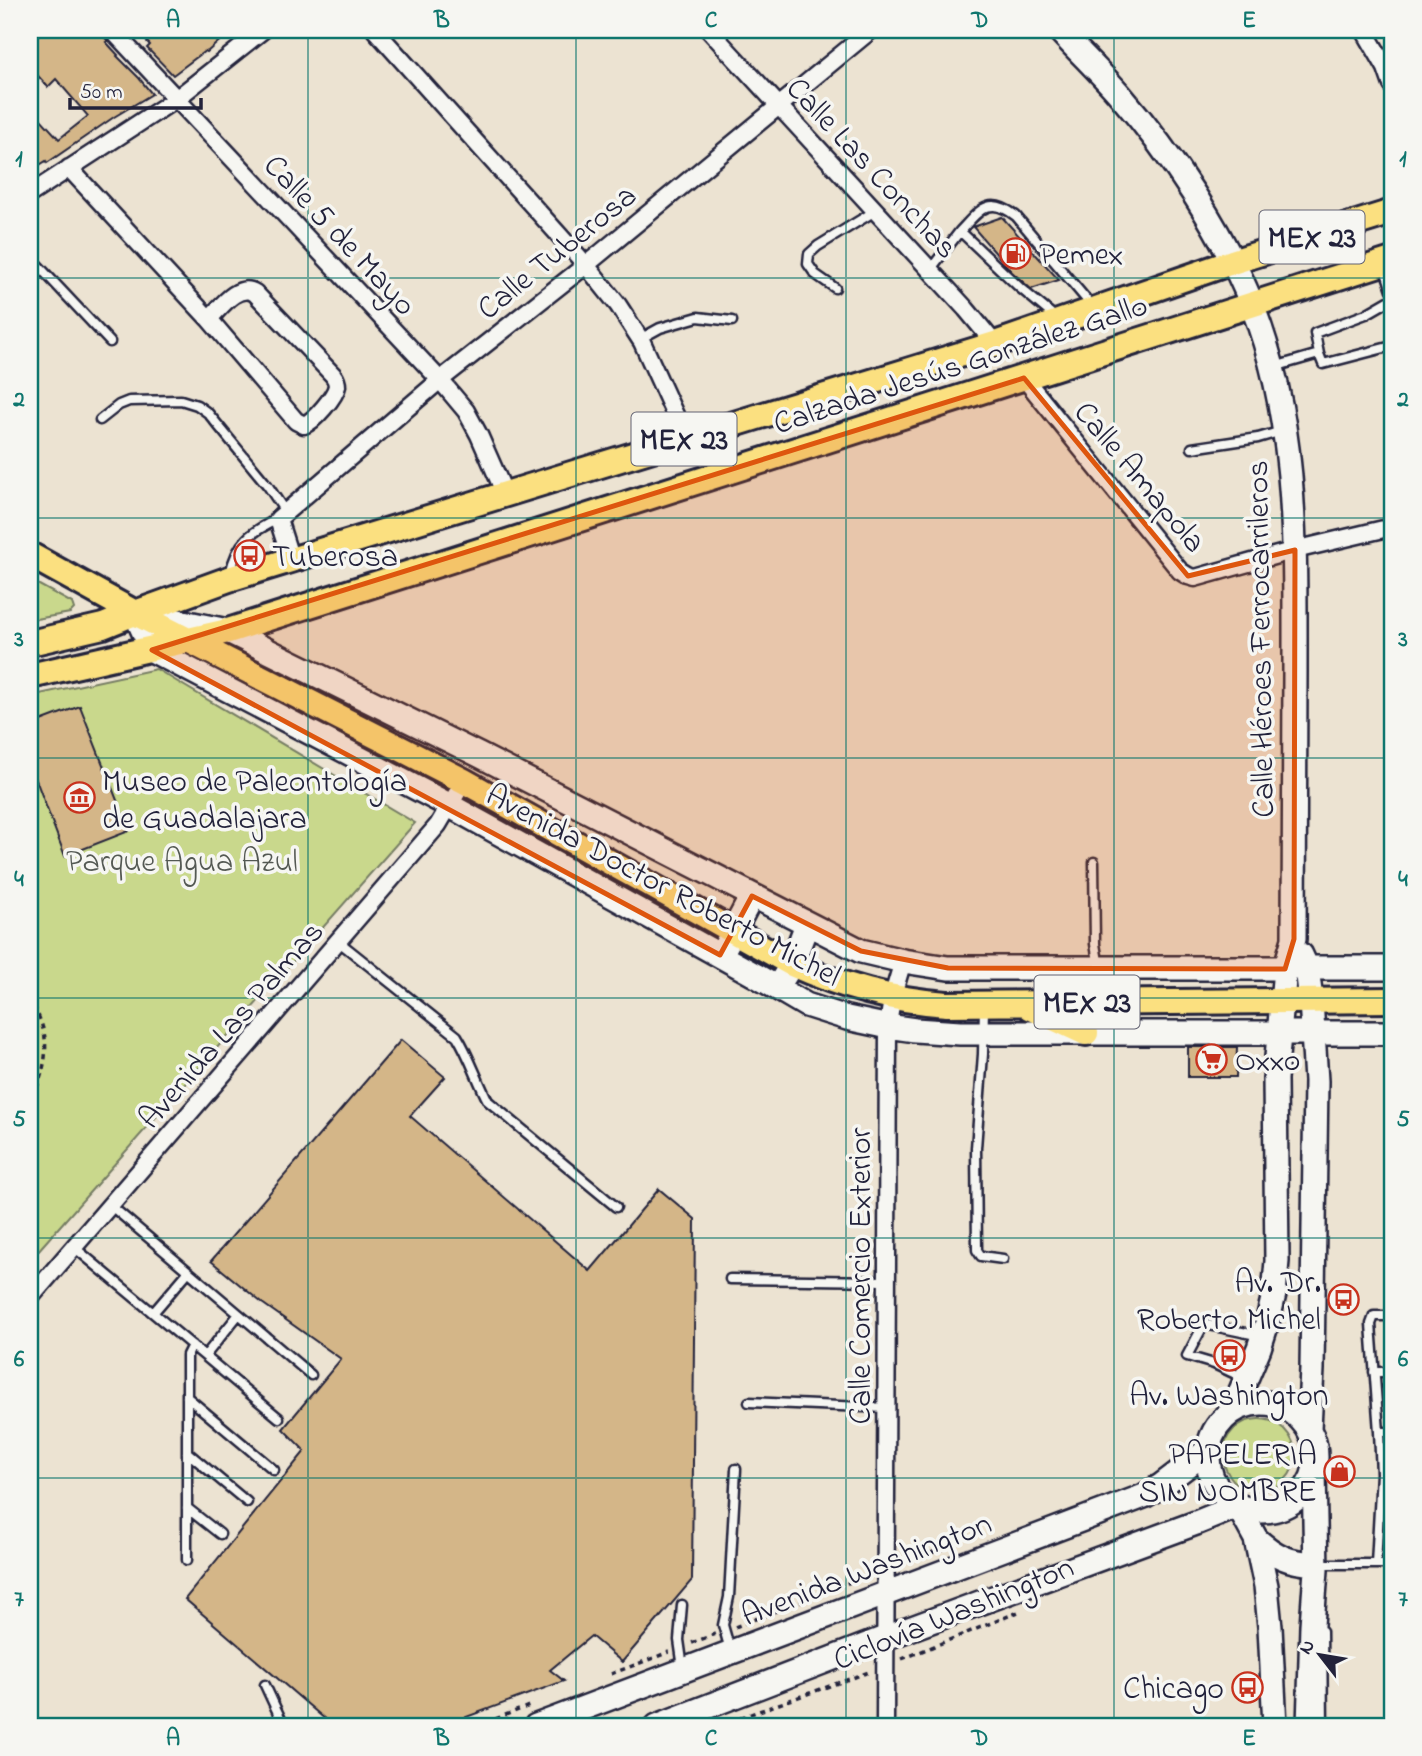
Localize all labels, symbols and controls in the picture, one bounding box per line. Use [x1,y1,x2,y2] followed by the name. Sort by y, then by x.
[166,5,180,38] text: A
[433,5,450,38] text: B
[705,5,718,38] text: C
[971,5,988,38] text: D
[1242,5,1256,38] text: E
[70,66,201,110] scale bar
[773,68,968,271] street label: Calle Las Conchas
[80,78,123,108] text: 50 m
[15,144,23,177] text: 1
[1399,144,1407,177] text: 1
[251,145,426,328] street label: Calle 5 de Mayo
[468,174,648,333] street label: Calle Tuberosa
[1260,210,1364,264] road number: MEX 23
[1039,233,1123,280] place label: Pemex
[999,236,1033,270] fuel station icon: Pemex
[768,284,1154,449] street label: Calzada Jesús González Gallo
[12,384,25,417] text: 2
[1396,384,1409,417] text: 2
[1061,392,1216,564] street label: Calle Amapola
[632,412,736,466] road number: MEX 23
[1236,460,1289,818] street label: Calle Héroes Ferrocarrileros
[272,535,398,582] place label: Tuberosa
[232,538,266,572] bus stop icon: Tuberosa
[13,624,24,657] text: 3
[1397,624,1408,657] text: 3
[102,760,407,844] place label: Museo de Paleontología de Guadalajara
[476,773,848,1001] street label: Avenida Doctor Roberto Michel
[62,781,96,815] museum icon: Museo de Paleontología de Guadalajara
[66,840,298,887] park label: Parque Agua Azul
[14,864,24,897] text: 4
[1398,864,1408,897] text: 4
[129,912,337,1141] street label: Avenida Las Palmas
[1034,976,1140,1028] road number: MEX 23
[1235,1039,1300,1086] place label: Oxxo
[1195,1042,1229,1076] supermarket icon: Oxxo
[12,1104,26,1137] text: 5
[1396,1104,1410,1137] text: 5
[839,1127,886,1424] street label: Calle Comercio Exterior
[1137,1261,1321,1345] place label: Av. Dr. Roberto Michel
[1327,1282,1361,1316] bus stop icon: Av. Dr. Roberto Michel
[1212,1338,1246,1372] bus stop icon: Av. Washington
[14,1344,25,1377] text: 6
[1398,1344,1409,1377] text: 6
[1129,1374,1329,1421] place label: Av. Washington
[1139,1433,1317,1517] place label: PAPELERIA SIN NOMBRE
[1323,1454,1357,1488] shop icon: PAPELERIA SIN NOMBRE
[735,1502,999,1641] street label: Avenida Washington
[827,1546,1082,1685] street label: Ciclovía Washington
[14,1584,24,1617] text: 7
[1398,1584,1408,1617] text: 7
[1286,1620,1356,1690] north arrow
[1293,1635,1323,1660] text: N
[1123,1667,1224,1714] place label: Chicago
[1230,1670,1264,1704] bus stop icon: Chicago
[166,1723,180,1756] text: A
[433,1723,450,1756] text: B
[705,1723,718,1756] text: C
[971,1723,988,1756] text: D
[1242,1723,1256,1756] text: E

